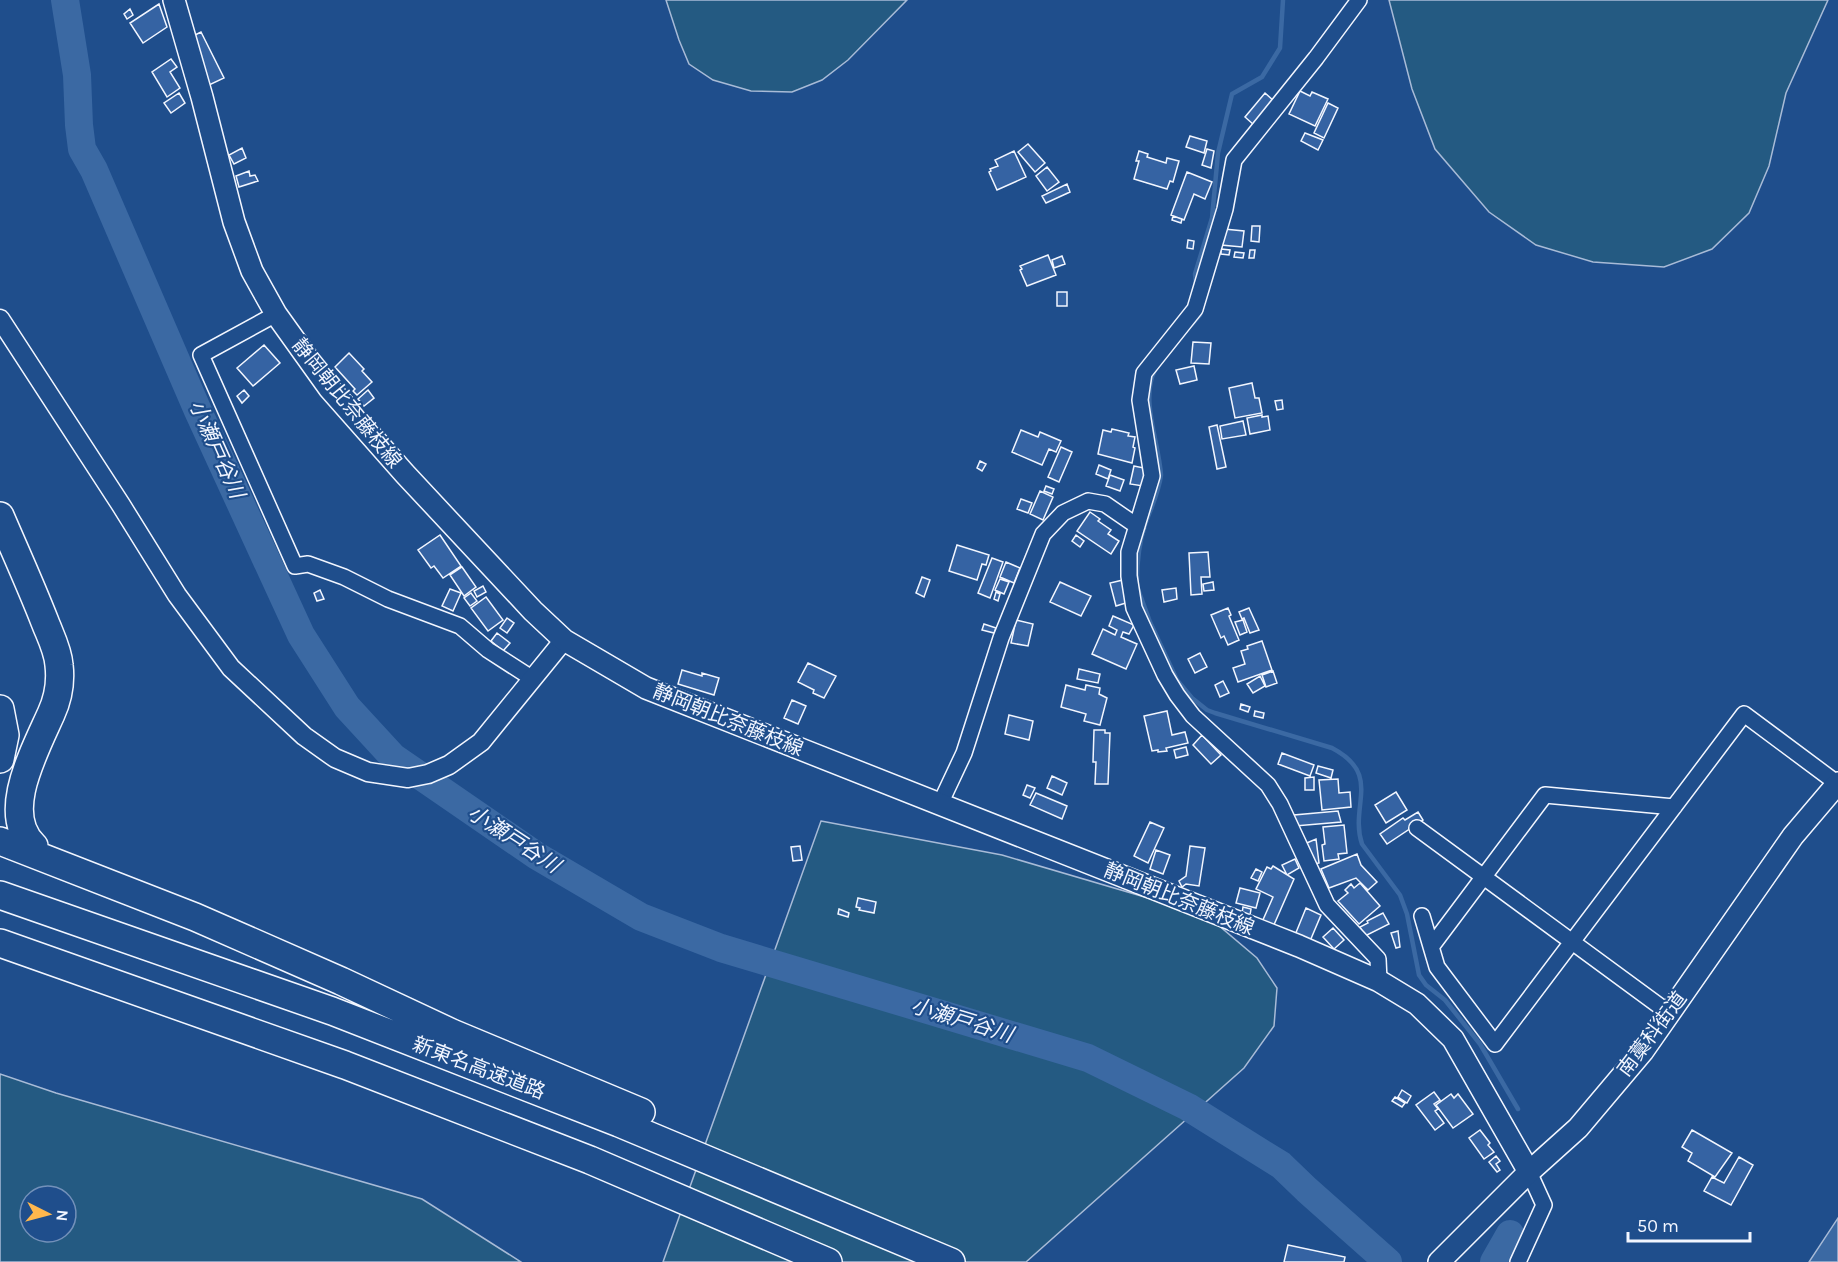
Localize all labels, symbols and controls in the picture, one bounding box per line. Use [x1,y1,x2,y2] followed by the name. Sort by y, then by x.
[288,334,406,472] street label: 静岡朝比奈藤枝線
[185,396,250,504] water label: 小瀬戸谷川
[650,679,806,761] street label: 静岡朝比奈藤枝線
[463,800,566,879] water label: 小瀬戸谷川
[1101,858,1257,940] street label: 静岡朝比奈藤枝線
[1613,987,1691,1081] street label: 南藁科街道
[908,993,1018,1047] water label: 小瀬戸谷川
[410,1032,548,1104] street label: 新東名高速道路
[18,1184,78,1244] north arrow
[1628,1205,1750,1243] scale bar
[52,1209,72,1222] text: N
[1637,1215,1679,1237] text: 50 m

